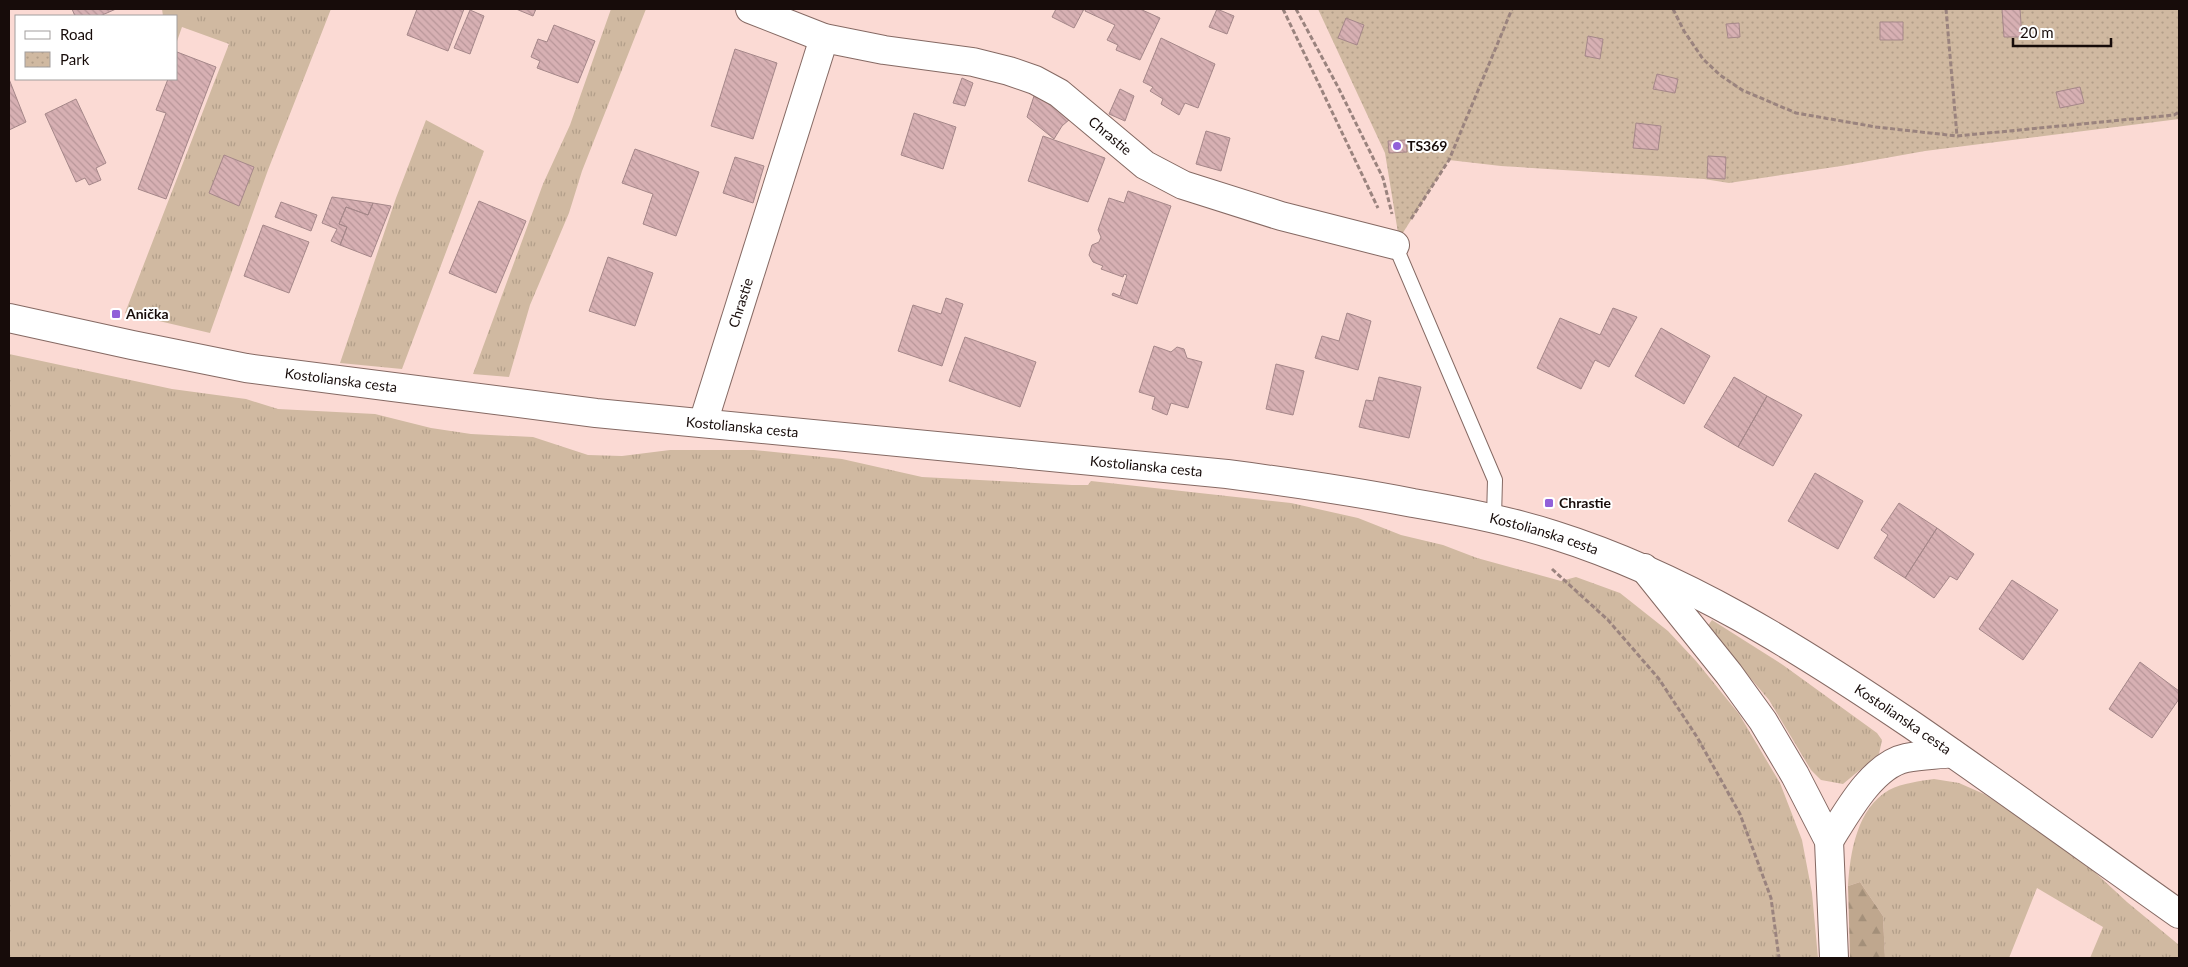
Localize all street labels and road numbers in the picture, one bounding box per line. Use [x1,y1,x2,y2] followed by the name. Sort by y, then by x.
[1085,112,1135,158] street label: Chrastie
[725,276,756,330] street label: Chrastie
[284,364,398,395] street label: Kostolianska cesta
[685,413,799,441] street label: Kostolianska cesta
[1089,452,1203,480] street label: Kostolianska cesta
[1488,509,1601,558] street label: Kostolianska cesta
[1852,680,1955,758] street label: Kostolianska cesta

